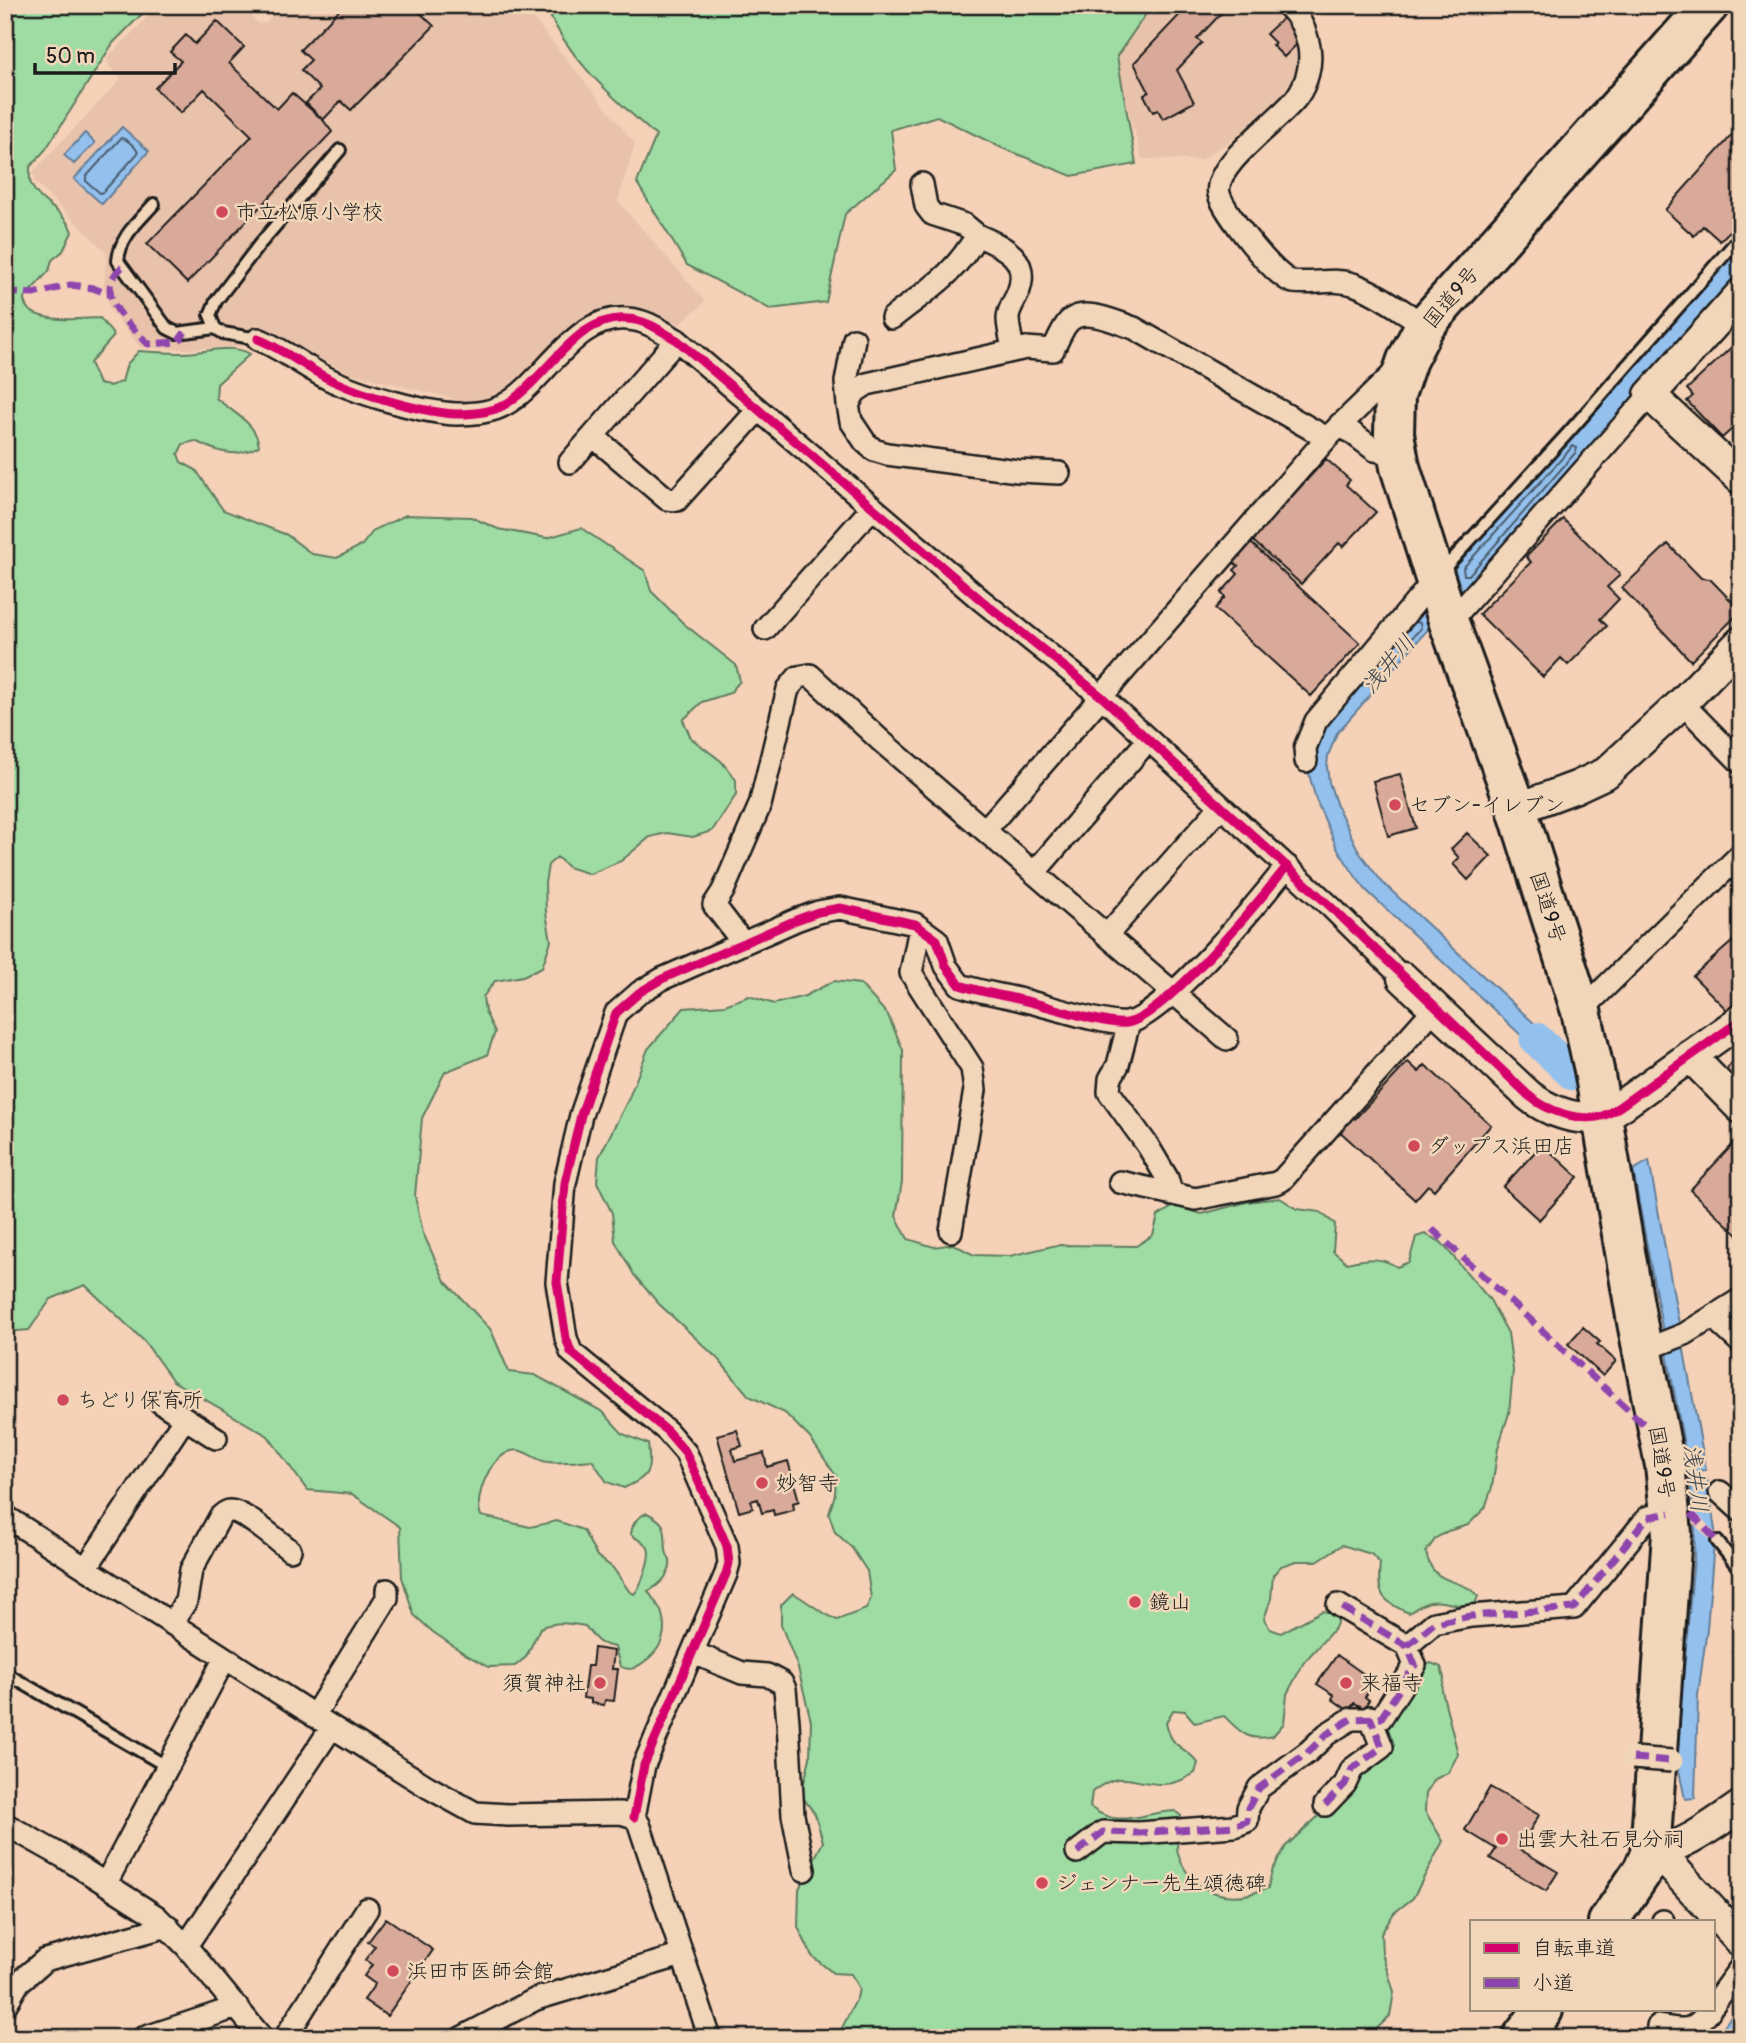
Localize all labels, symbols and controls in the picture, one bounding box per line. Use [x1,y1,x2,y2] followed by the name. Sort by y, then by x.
[35,32,175,76] scale bar
[46,43,95,70] text: 50 m
[236,199,383,226] place label: 市立松原小学校
[214,204,230,220] marker: 市立松原小学校
[1417,260,1485,334] street label: 国道9号
[1355,629,1422,700] water label: 浅井川
[1409,792,1565,819] place label: セブン-イレブン
[1387,797,1403,813] marker: セブン-イレブン
[1523,868,1572,946] street label: 国道9号
[1428,1133,1574,1160] place label: ダップス浜田店
[1406,1138,1422,1154] marker: ダップス浜田店
[77,1387,203,1414] place label: ちどり保育所
[55,1392,71,1408] marker: ちどり保育所
[1642,1424,1681,1501] street label: 国道9号
[1677,1442,1714,1514] water label: 浅井川
[776,1470,839,1497] place label: 妙智寺
[754,1475,770,1491] marker: 妙智寺
[1149,1589,1191,1616] place label: 鏡山
[1127,1594,1143,1610] marker: 鏡山
[502,1670,586,1697] place label: 須賀神社
[1360,1670,1423,1697] place label: 来福寺
[592,1675,608,1691] marker: 須賀神社
[1338,1675,1354,1691] marker: 来福寺
[1516,1826,1684,1853] place label: 出雲大社石見分祠
[1494,1831,1510,1847] marker: 出雲大社石見分祠
[1056,1870,1266,1897] place label: ジェンナー先生頌徳碑
[1034,1875,1050,1891] marker: ジェンナー先生頌徳碑
[1470,1920,1714,2011] legend
[1532,1935,1616,1962] text: 自転車道
[407,1958,554,1985] place label: 浜田市医師会館
[385,1963,401,1979] marker: 浜田市医師会館
[1532,1970,1574,1997] text: 小道

